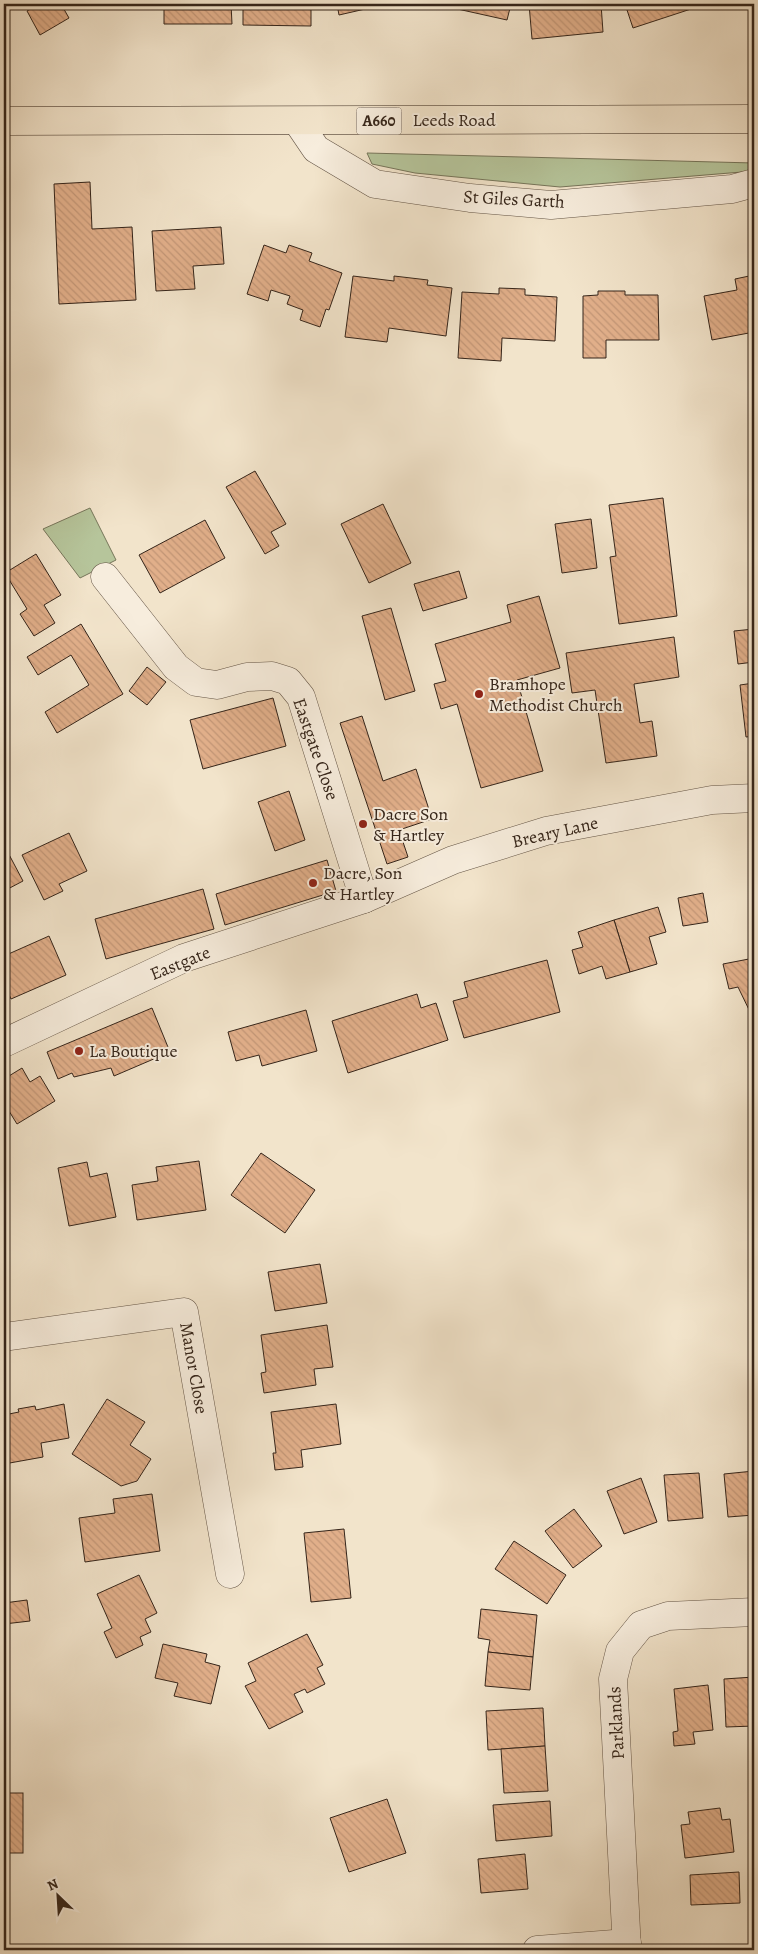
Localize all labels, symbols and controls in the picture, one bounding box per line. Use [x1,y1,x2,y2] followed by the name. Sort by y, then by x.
[356,108,402,134] road number: A660
[412,108,496,132] street label: Leeds Road
[463,184,566,214] street label: St Giles Garth
[489,672,623,717] place label: Bramhope Methodist Church
[473,688,485,700] marker: Bramhope Methodist Church
[287,695,345,803] street label: Eastgate Close
[373,802,448,847] place label: Dacre Son & Hartley
[509,810,601,854] street label: Breary Lane
[357,818,369,830] marker: Dacre Son & Hartley
[323,861,403,906] place label: Dacre, Son & Hartley
[307,877,319,889] marker: Dacre, Son & Hartley
[146,940,214,986] street label: Eastgate
[89,1039,177,1063] place label: La Boutique
[73,1045,85,1057] marker: La Boutique
[174,1320,214,1416] street label: Manor Close
[602,1686,630,1760] street label: Parklands
[32,1872,82,1922] north arrow
[44,1874,61,1895] text: N

